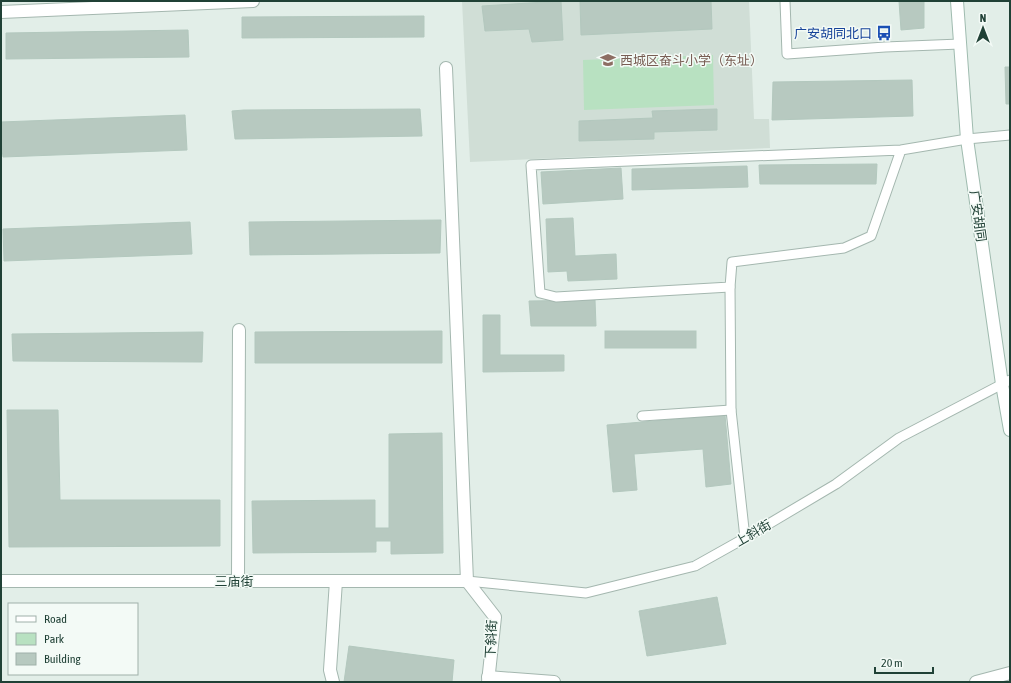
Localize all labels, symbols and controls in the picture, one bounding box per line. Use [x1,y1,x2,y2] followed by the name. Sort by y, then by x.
[963,8,1003,48] north arrow
[980,12,986,24] text: N
[875,24,893,42] bus stop icon: 广安胡同北口
[794,26,872,41] place label: 广安胡同北口
[599,51,617,69] school or university icon: 西城区奋斗小学（东址）
[620,53,763,68] place label: 西城区奋斗小学（东址）
[967,189,989,243] street label: 广安胡同
[732,517,774,549] street label: 上斜街
[214,574,254,589] street label: 三庙街
[8,603,138,675] legend
[44,612,67,626] text: Road
[482,619,500,659] street label: 下斜街
[44,632,65,646] text: Park
[875,649,933,675] scale bar
[44,652,82,666] text: Building
[881,656,903,670] text: 20 m

